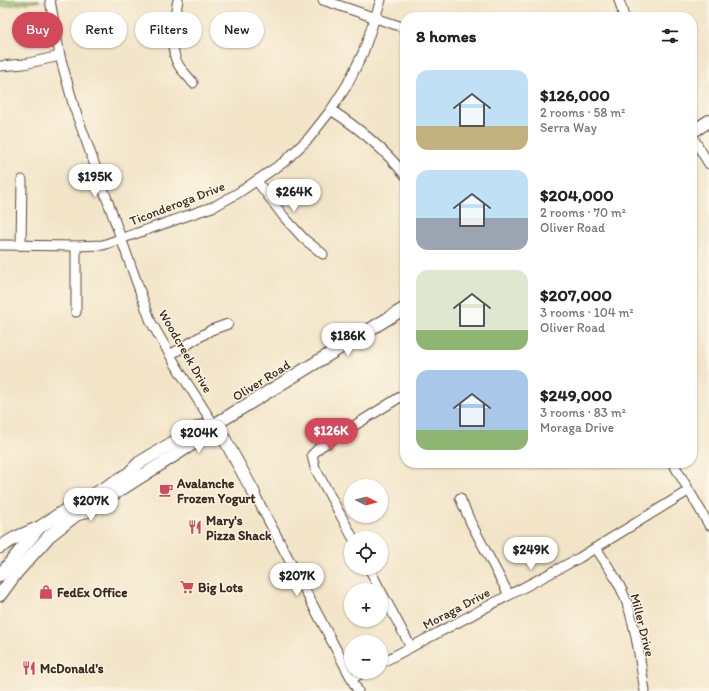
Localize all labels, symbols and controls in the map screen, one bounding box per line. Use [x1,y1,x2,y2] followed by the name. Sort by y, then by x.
[12,12,63,48] chip: Buy
[71,12,127,48] chip: Rent
[135,12,202,48] chip: Filters
[210,12,264,48] chip: New
[659,25,681,47] icon: filters
[416,26,476,46] text: 8 homes
[540,85,610,105] text: $126,000
[448,86,496,134] icon: home
[540,105,625,120] text: 2 rooms · 58 m²
[540,120,597,135] text: Serra Way
[67,164,123,198] pin: $195K
[78,169,112,184] text: $195K
[128,178,227,228] street label: Ticonderoga Drive
[266,179,322,213] pin: $264K
[276,184,312,199] text: $264K
[540,185,614,205] text: $204,000
[448,186,496,234] icon: home
[540,205,626,220] text: 2 rooms · 70 m²
[540,220,605,235] text: Oliver Road
[540,285,612,305] text: $207,000
[448,286,496,334] icon: home
[540,305,633,320] text: 3 rooms · 104 m²
[156,307,215,395] street label: Woodcreek Drive
[540,320,605,335] text: Oliver Road
[320,323,376,357] pin: $186K
[331,328,365,343] text: $186K
[230,357,293,404] street label: Oliver Road
[540,385,612,405] text: $249,000
[448,386,496,434] icon: home
[540,405,626,420] text: 3 rooms · 83 m²
[303,418,359,452] pin: $126K
[171,420,227,454] pin: $204K
[540,420,614,435] text: Moraga Drive
[314,423,348,438] text: $126K
[180,425,218,440] text: $204K
[176,476,256,507] place label: Avalanche Frozen Yogurt
[344,479,388,523] north arrow
[344,479,388,679] map controls
[158,482,174,498] cafe icon: Avalanche Frozen Yogurt
[63,488,119,522] pin: $207K
[73,493,109,508] text: $207K
[206,513,272,543] place label: Mary's Pizza Shack
[187,519,203,535] restaurant icon: Mary's Pizza Shack
[344,531,388,575] button: locate
[503,537,559,571] pin: $249K
[513,542,549,557] text: $249K
[269,563,325,597] pin: $207K
[279,568,315,583] text: $207K
[179,579,195,595] supermarket icon: Big Lots
[198,580,243,596] place label: Big Lots
[344,583,388,627] button: +
[38,584,54,600] shop icon: FedEx Office
[420,584,492,632] street label: Moraga Drive
[57,585,127,600] place label: FedEx Office
[627,592,658,658] street label: Miller Drive
[344,635,388,679] button: −
[21,660,37,676] restaurant icon: McDonald's
[40,661,104,676] place label: McDonald's

